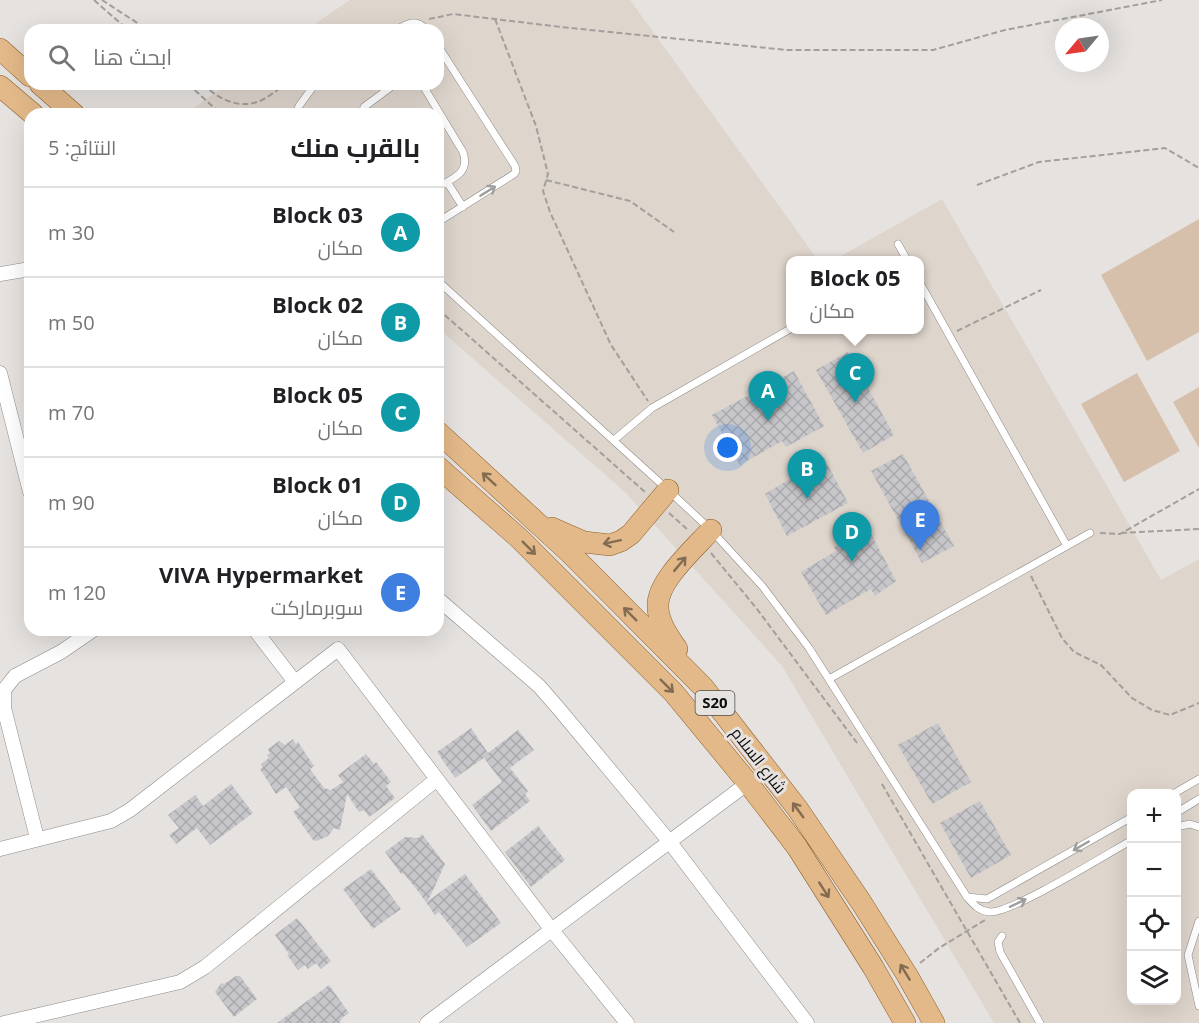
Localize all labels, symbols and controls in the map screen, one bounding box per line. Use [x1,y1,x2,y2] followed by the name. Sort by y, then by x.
[1055,18,1109,72] north arrow
[24,24,444,90] search box
[45,41,78,74] icon: search
[93,41,172,71] text: ابحث هنا
[291,129,420,165] text: بالقرب منك
[48,134,116,161] text: النتائج: 5
[479,185,495,197] one-way arrow
[272,199,363,229] text: Block 03
[48,219,95,246] text: 30 m
[394,219,407,246] text: A
[318,234,363,261] text: مكان
[786,256,924,334] popup
[810,262,900,292] text: Block 05
[272,289,363,319] text: Block 02
[810,297,855,324] text: مكان
[48,309,95,336] text: 50 m
[394,309,407,336] text: B
[318,324,363,351] text: مكان
[836,354,874,403] pin: C
[748,372,788,421] pin: A
[272,379,363,409] text: Block 05
[48,399,95,426] text: 70 m
[394,399,407,426] text: C
[318,414,363,441] text: مكان
[713,433,742,462] your location
[788,450,826,499] pin: B
[272,469,363,499] text: Block 01
[482,472,497,486] one-way arrow
[48,489,95,516] text: 90 m
[393,489,408,516] text: D
[900,500,940,550] pin: E
[318,504,363,531] text: مكان
[832,512,872,562] pin: D
[603,537,622,549] one-way arrow
[522,540,536,555] one-way arrow
[674,556,687,572] one-way arrow
[159,559,363,589] text: VIVA Hypermarket
[48,579,106,606] text: 120 m
[395,579,406,606] text: E
[271,594,363,621] text: سوبرماركت
[623,607,638,621] one-way arrow
[660,678,674,693] one-way arrow
[696,691,734,715] road number: S20
[725,722,792,798] street label: شارع السلام
[1127,789,1181,1005] map controls
[1127,789,1181,843] button: +
[791,802,804,818] one-way arrow
[1073,840,1090,852] one-way arrow
[1127,843,1181,897] button: −
[818,881,830,898] one-way arrow
[1009,896,1027,908] one-way arrow
[1127,897,1181,951] button: locate
[1127,951,1181,1005] button: layers
[899,964,911,981] one-way arrow

